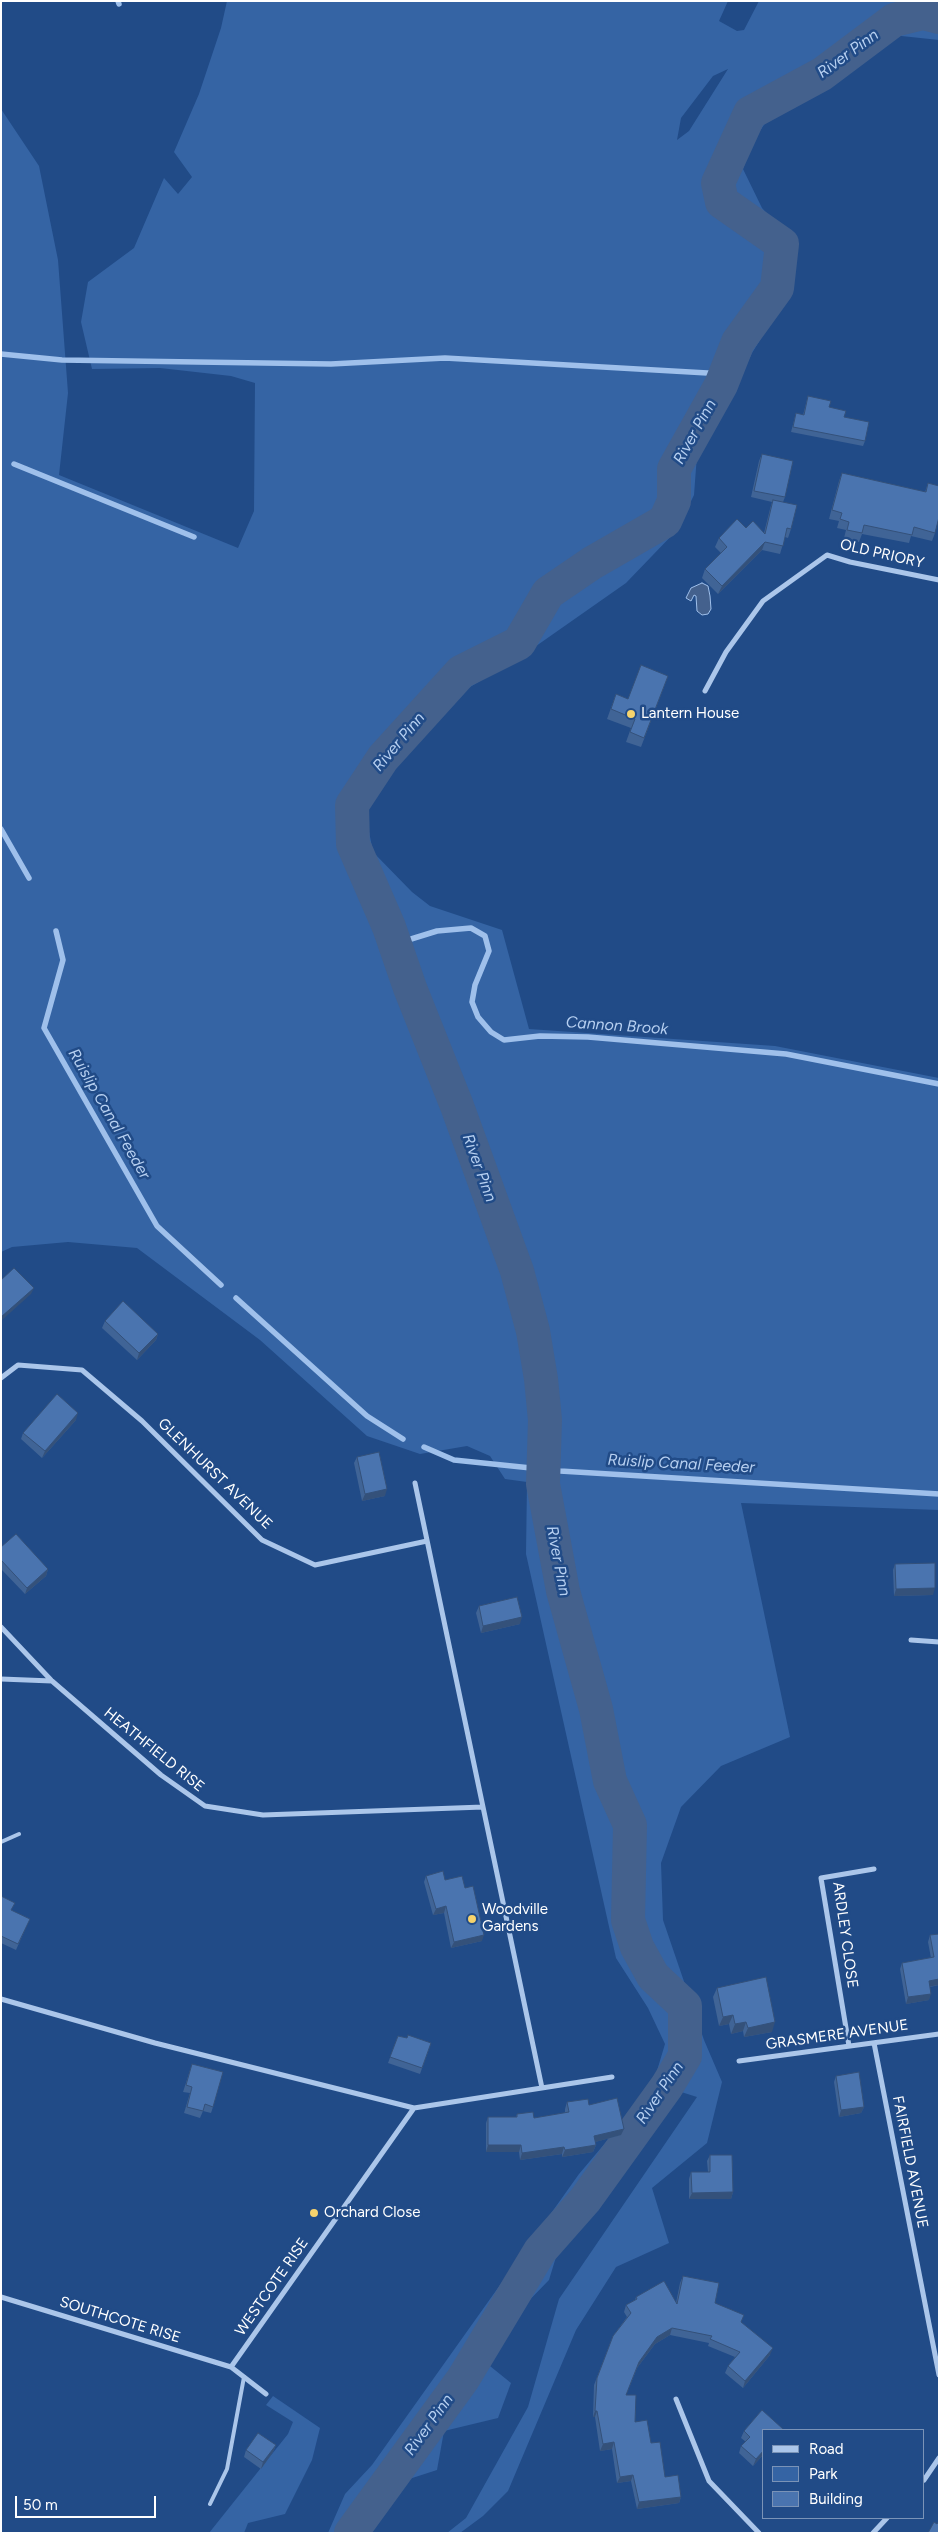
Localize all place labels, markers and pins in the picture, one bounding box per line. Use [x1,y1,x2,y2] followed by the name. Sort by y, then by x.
[641,705,739,723] place label: Lantern House
[625,708,637,720] marker: Lantern House
[482,1901,548,1936] place label: Woodville Gardens
[466,1913,478,1925] marker: Woodville Gardens
[324,2204,420,2222] place label: Orchard Close
[308,2207,320,2219] marker: Orchard Close

